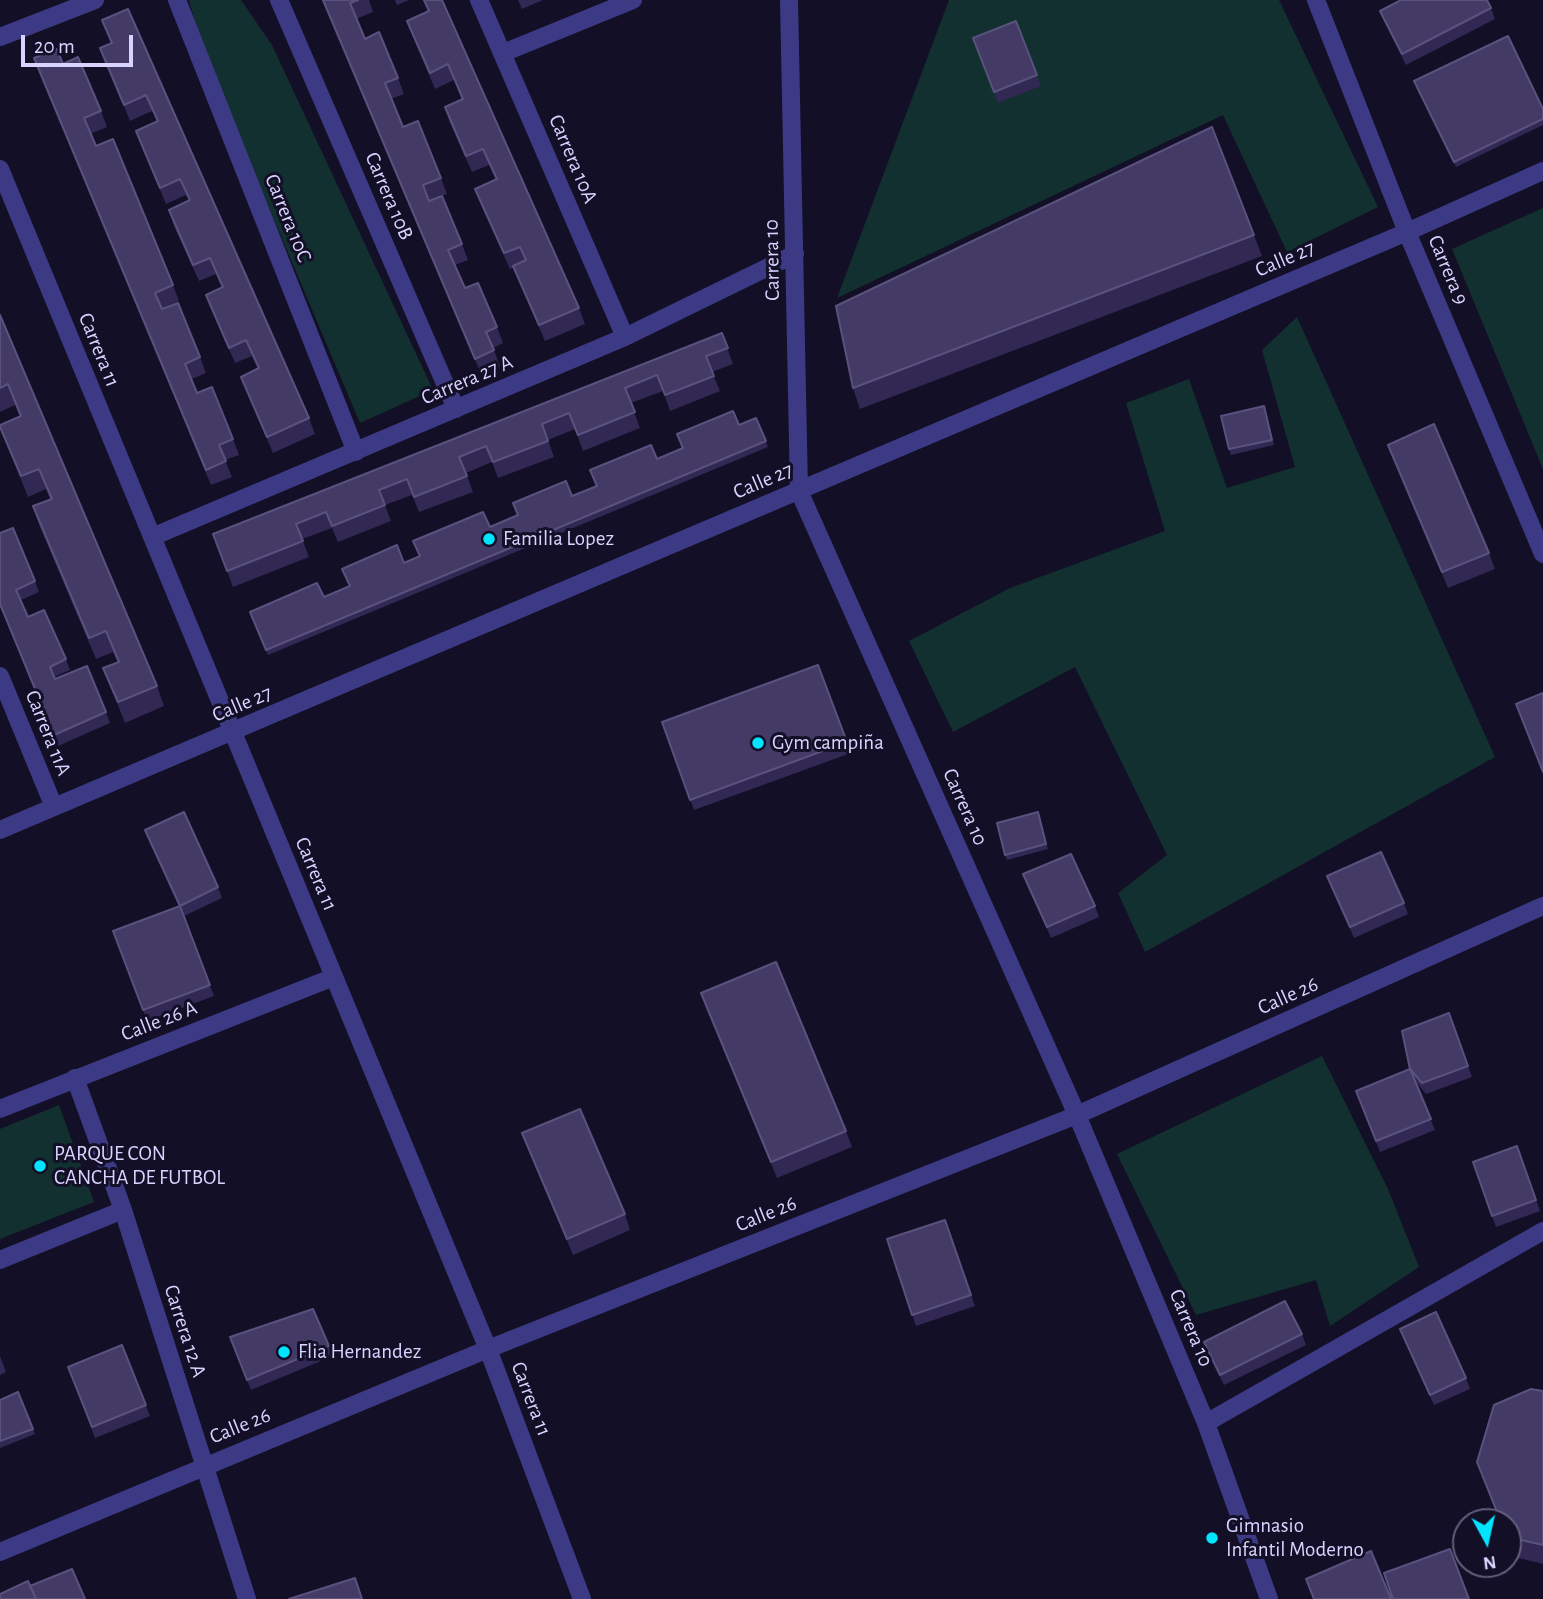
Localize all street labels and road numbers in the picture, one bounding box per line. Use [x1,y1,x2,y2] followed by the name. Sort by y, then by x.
[543,111,603,207] street label: Carrera 10A
[359,148,419,244] street label: Carrera 10B
[259,170,317,266] street label: Carrera 10C
[759,219,785,301] street label: Carrera 10
[1422,231,1474,309] street label: Carrera 9
[1251,235,1319,283] street label: Calle 27
[73,309,125,391] street label: Carrera 11
[417,349,517,411] street label: Carrera 27 A
[729,457,797,505] street label: Calle 27
[208,680,276,728] street label: Calle 27
[19,687,77,779] street label: Carrera 11A
[937,765,993,849] street label: Carrera 10
[289,833,343,915] street label: Carrera 11
[1254,972,1322,1020] street label: Calle 26
[118,995,200,1047] street label: Calle 26 A
[732,1190,800,1238] street label: Calle 26
[158,1282,212,1380] street label: Carrera 12 A
[1163,1285,1219,1371] street label: Carrera 10
[505,1358,557,1440] street label: Carrera 11
[206,1402,274,1450] street label: Calle 26

